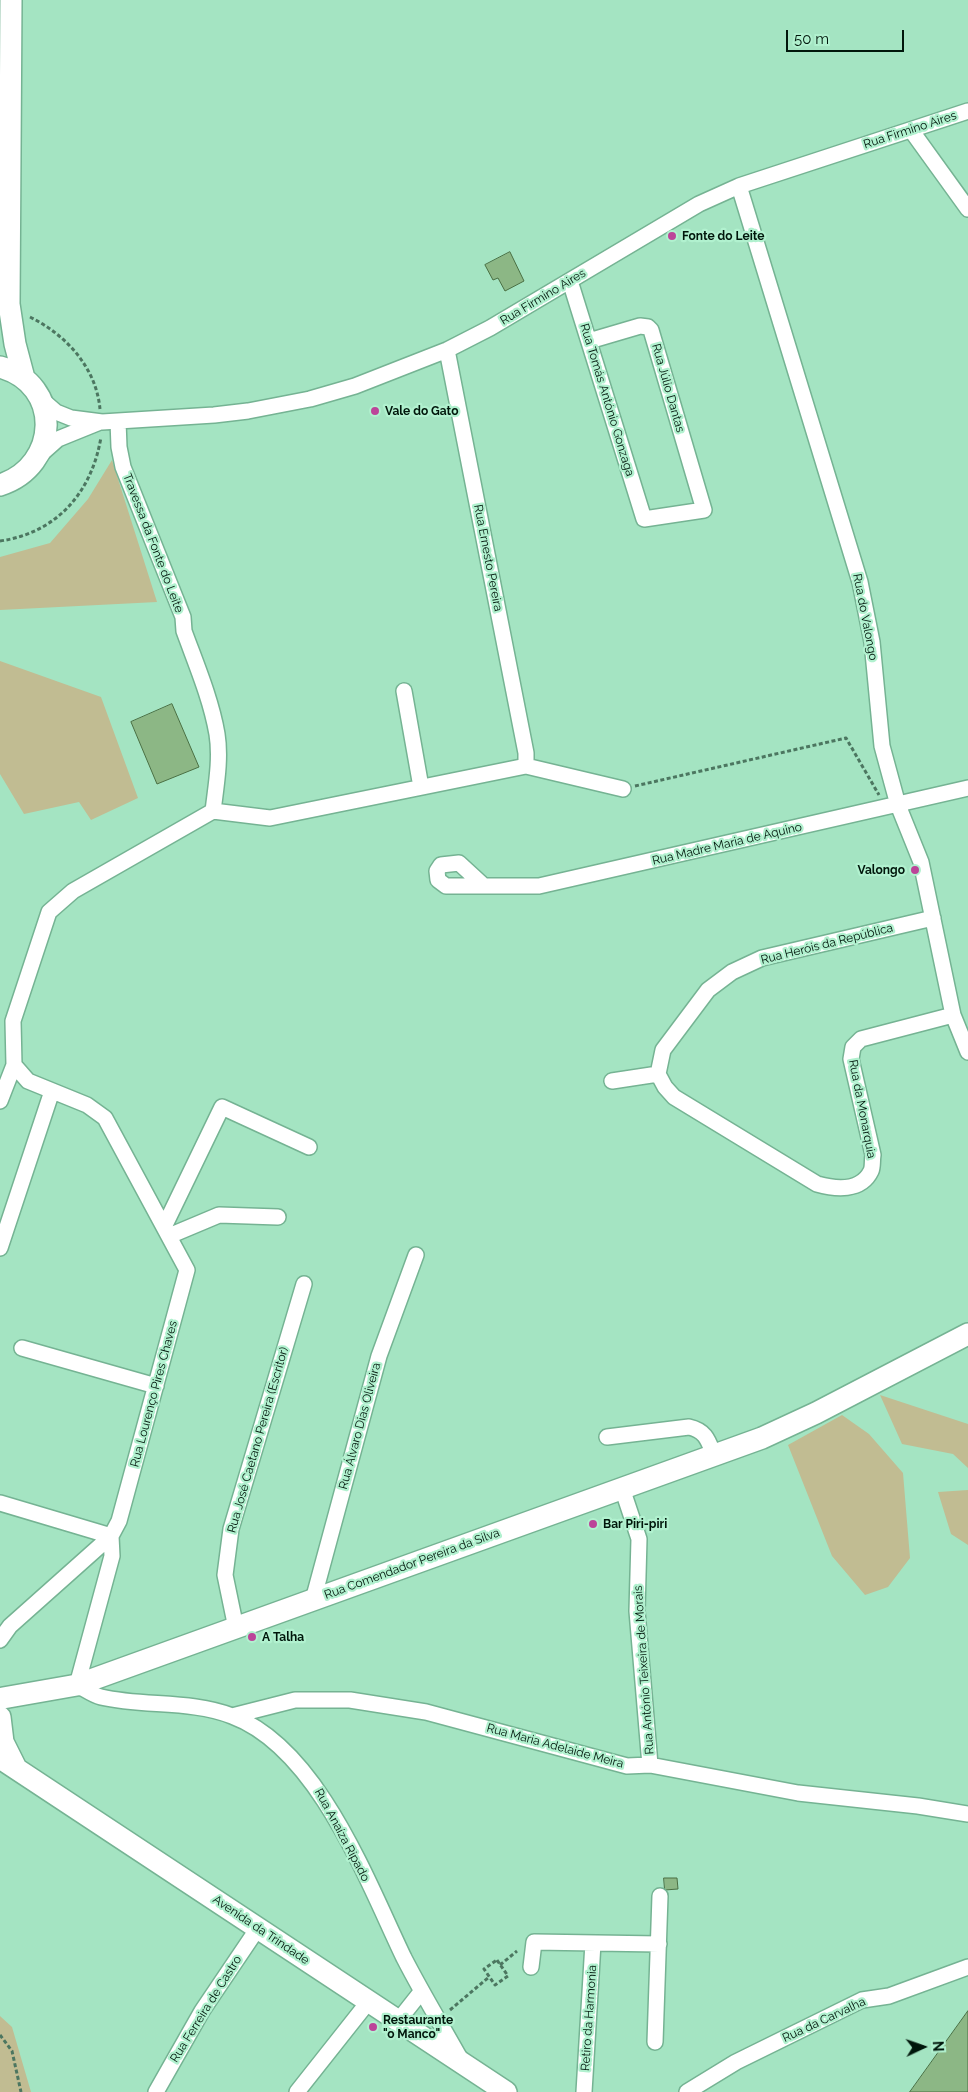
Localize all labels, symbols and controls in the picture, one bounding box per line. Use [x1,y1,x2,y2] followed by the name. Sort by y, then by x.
[788,20,906,52] scale bar
[794,30,829,48] text: 50 m
[862,108,958,152] street label: Rua Firmino Aires
[682,229,764,243] place label: Fonte do Leite
[666,230,678,242] marker: Fonte do Leite
[498,266,588,328] street label: Rua Firmino Aires
[577,322,637,478] street label: Rua Tomás António Gonzaga
[648,342,688,434] street label: Rua Júlio Dantas
[385,404,458,418] place label: Vale do Gato
[369,405,381,417] marker: Vale do Gato
[120,471,186,615] street label: Travessa da Fonte do Leite
[471,503,505,613] street label: Rua Ernesto Pereira
[850,572,880,662] street label: Rua do Valongo
[651,820,803,868] street label: Rua Madre Maria de Aquino
[857,863,905,877] place label: Valongo
[909,864,921,876] marker: Valongo
[759,921,895,967] street label: Rua Heróis da República
[845,1058,879,1160] street label: Rua da Monarquia
[128,1319,180,1469] street label: Rua Lourenço Pires Chaves
[225,1345,291,1535] street label: Rua José Caetano Pereira (Escritor)
[336,1361,384,1491] street label: Rua Álvaro Dias Oliveira
[603,1517,667,1531] place label: Bar Piri-piri
[587,1518,599,1530] marker: Bar Piri-piri
[322,1526,502,1602] street label: Rua Comendador Pereira da Silva
[631,1585,657,1755] street label: Rua António Teixeira de Morais
[262,1630,304,1644] place label: A Talha
[246,1631,258,1643] marker: A Talha
[485,1721,625,1771] street label: Rua Maria Adelaide Meira
[311,1786,373,1884] street label: Rua Anaíza Ripado
[210,1892,312,1968] street label: Avenida da Trindade
[167,1953,245,2065] street label: Rua Ferreira de Castro
[578,1964,600,2072] street label: Retiro da Harmonia
[780,1994,868,2046] street label: Rua da Carvalha
[383,2013,453,2041] place label: Restaurante "o Manco"
[367,2021,379,2033] marker: Restaurante "o Manco"
[898,2022,948,2072] north arrow
[930,2040,946,2052] text: N

